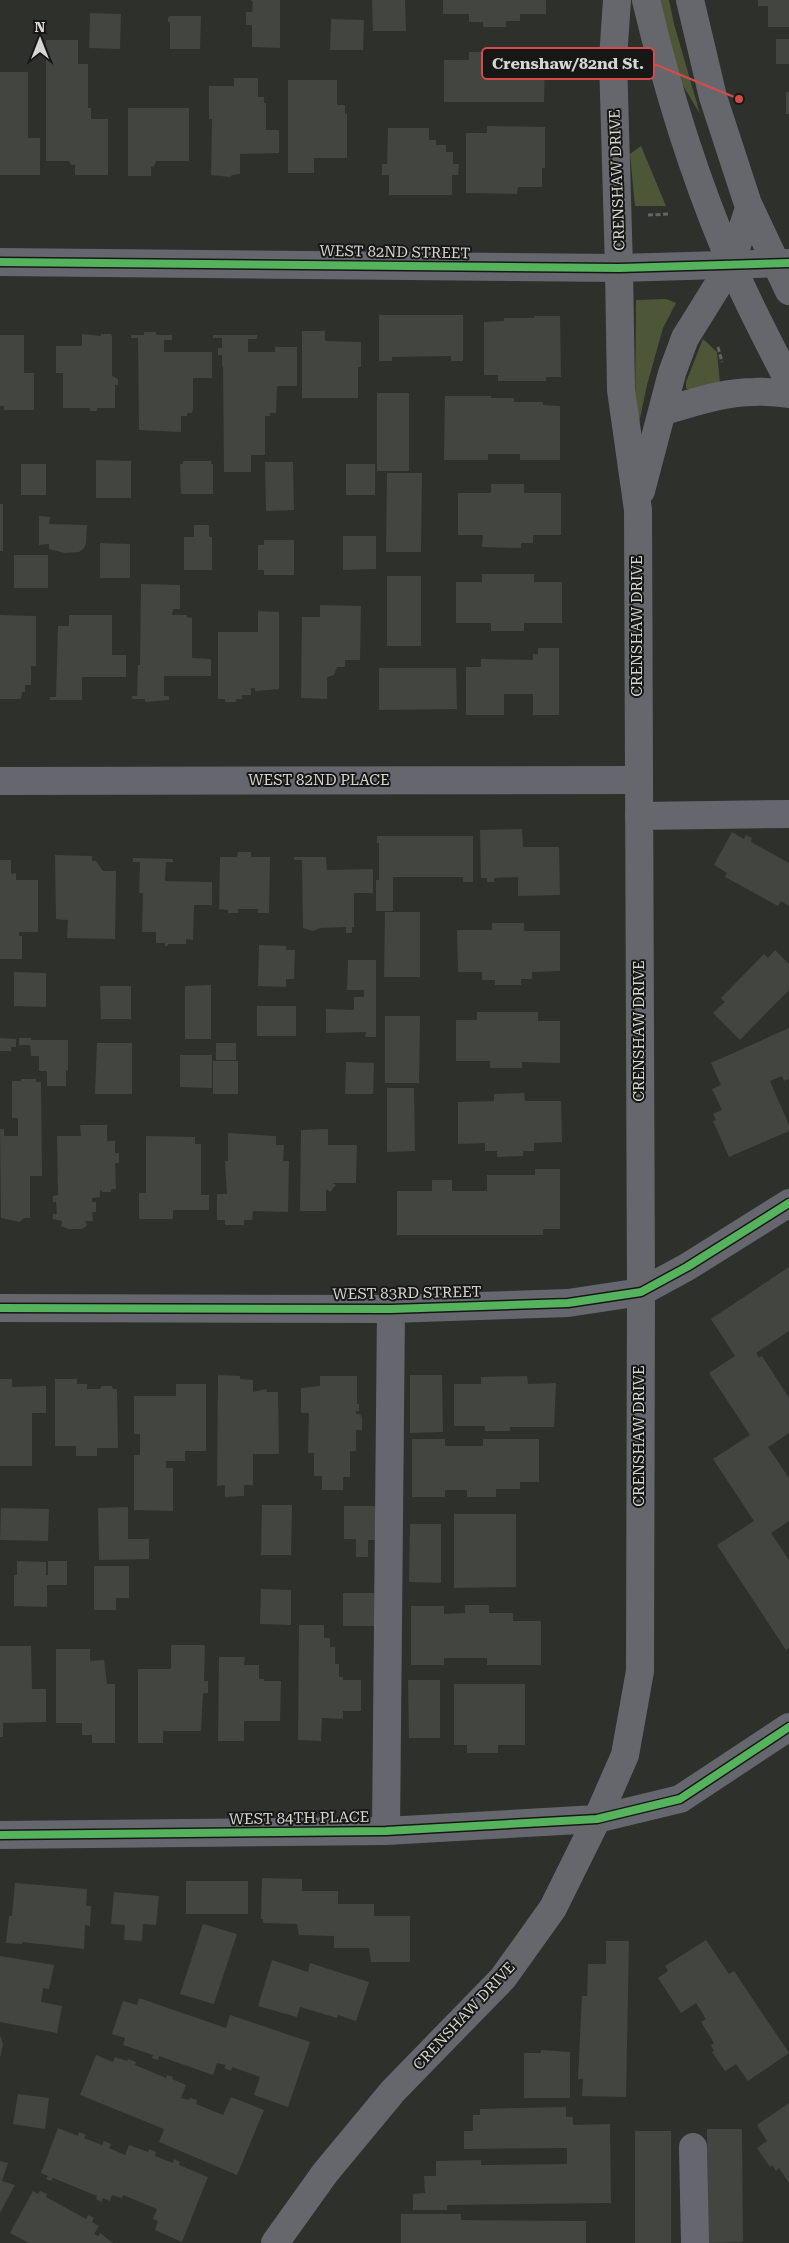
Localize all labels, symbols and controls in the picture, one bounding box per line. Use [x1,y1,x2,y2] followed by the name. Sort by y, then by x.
[15,15,65,65] north arrow
[35,19,46,35] text: N
[482,48,654,79] callout: Crenshaw/82nd St.
[492,54,644,73] text: Crenshaw/82nd St.
[606,109,628,251] street label: CRENSHAW DRIVE
[319,242,471,262] street label: WEST 82ND STREET
[628,555,646,697] street label: CRENSHAW DRIVE
[248,771,390,789] street label: WEST 82ND PLACE
[630,960,648,1102] street label: CRENSHAW DRIVE
[332,1283,482,1303] street label: WEST 83RD STREET
[630,1365,648,1507] street label: CRENSHAW DRIVE
[229,1808,369,1828] street label: WEST 84TH PLACE
[409,1958,519,2074] street label: CRENSHAW DRIVE

